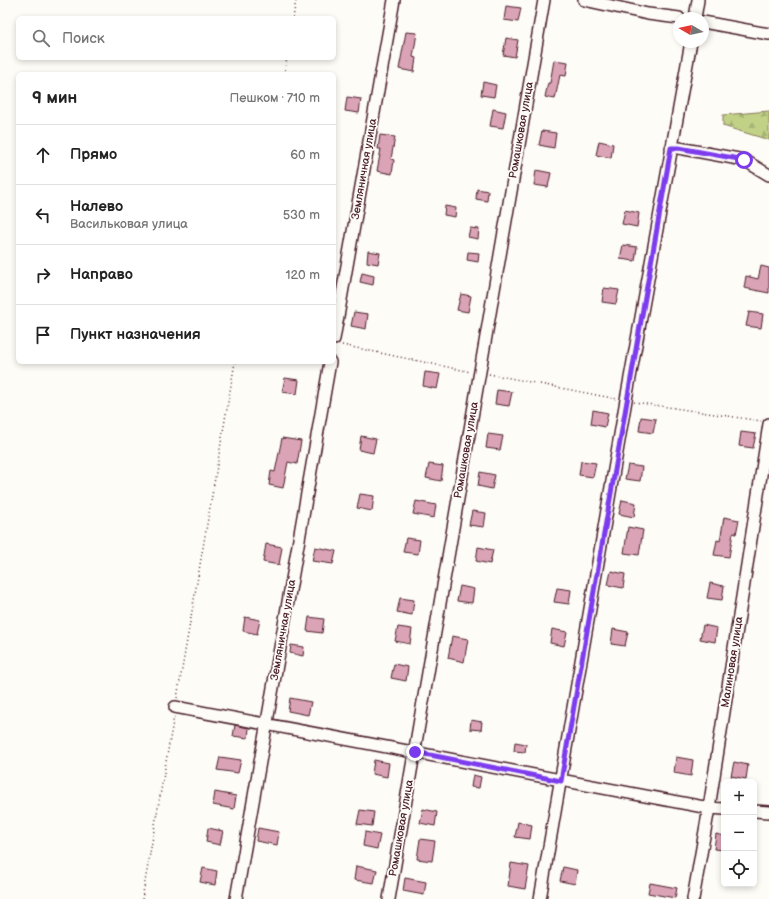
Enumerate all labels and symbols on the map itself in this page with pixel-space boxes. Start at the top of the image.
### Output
north arrow [673,12,709,48]
street label: Ромашковая улица [506,80,536,179]
street label: Земляничная улица [349,117,379,221]
route start [735,151,753,169]
street label: Ромашковая улица [451,400,481,499]
street label: Земляничная улица [268,578,298,682]
street label: Малиновая улица [718,615,746,708]
route end [406,743,424,761]
street label: Ромашковая улица [386,778,416,877]

